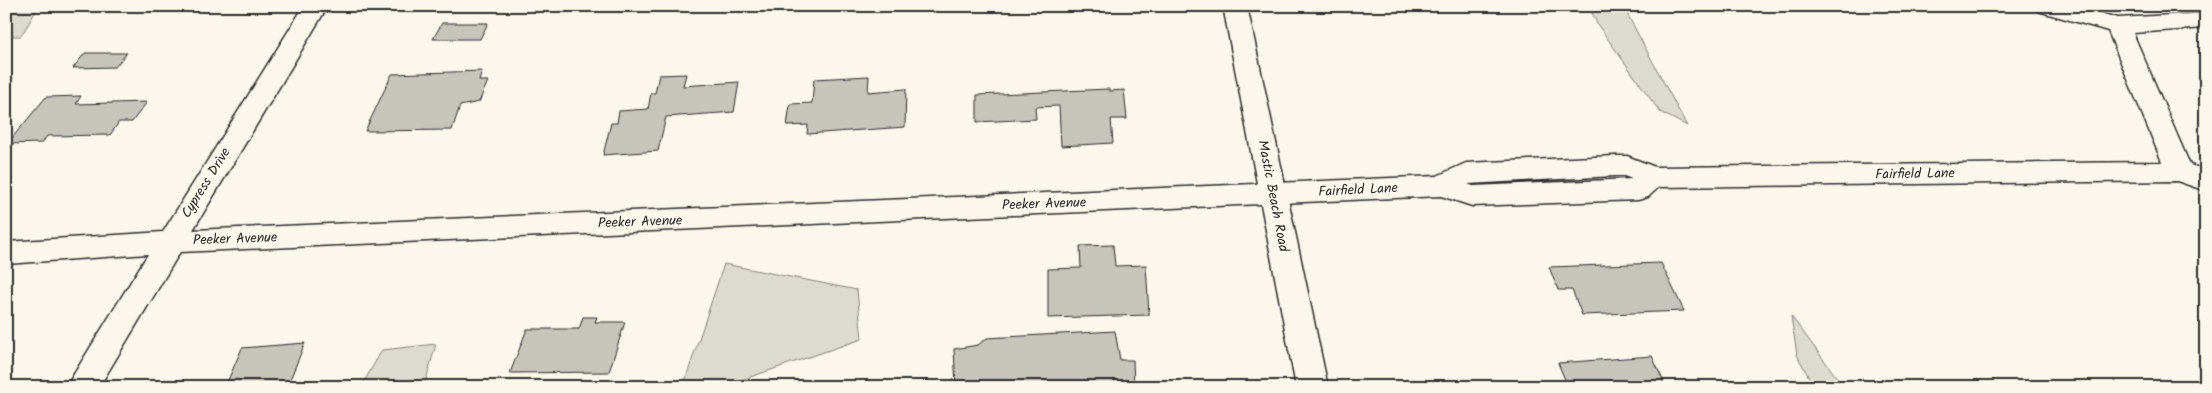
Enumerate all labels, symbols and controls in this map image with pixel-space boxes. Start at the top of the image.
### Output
street label: Mastic Beach Road [1251,138,1295,255]
street label: Cypress Drive [176,143,237,222]
street label: Fairfield Lane [1875,162,1956,186]
street label: Fairfield Lane [1318,177,1399,203]
street label: Peeker Avenue [1001,192,1087,216]
street label: Peeker Avenue [597,210,683,234]
street label: Peeker Avenue [192,227,278,251]

